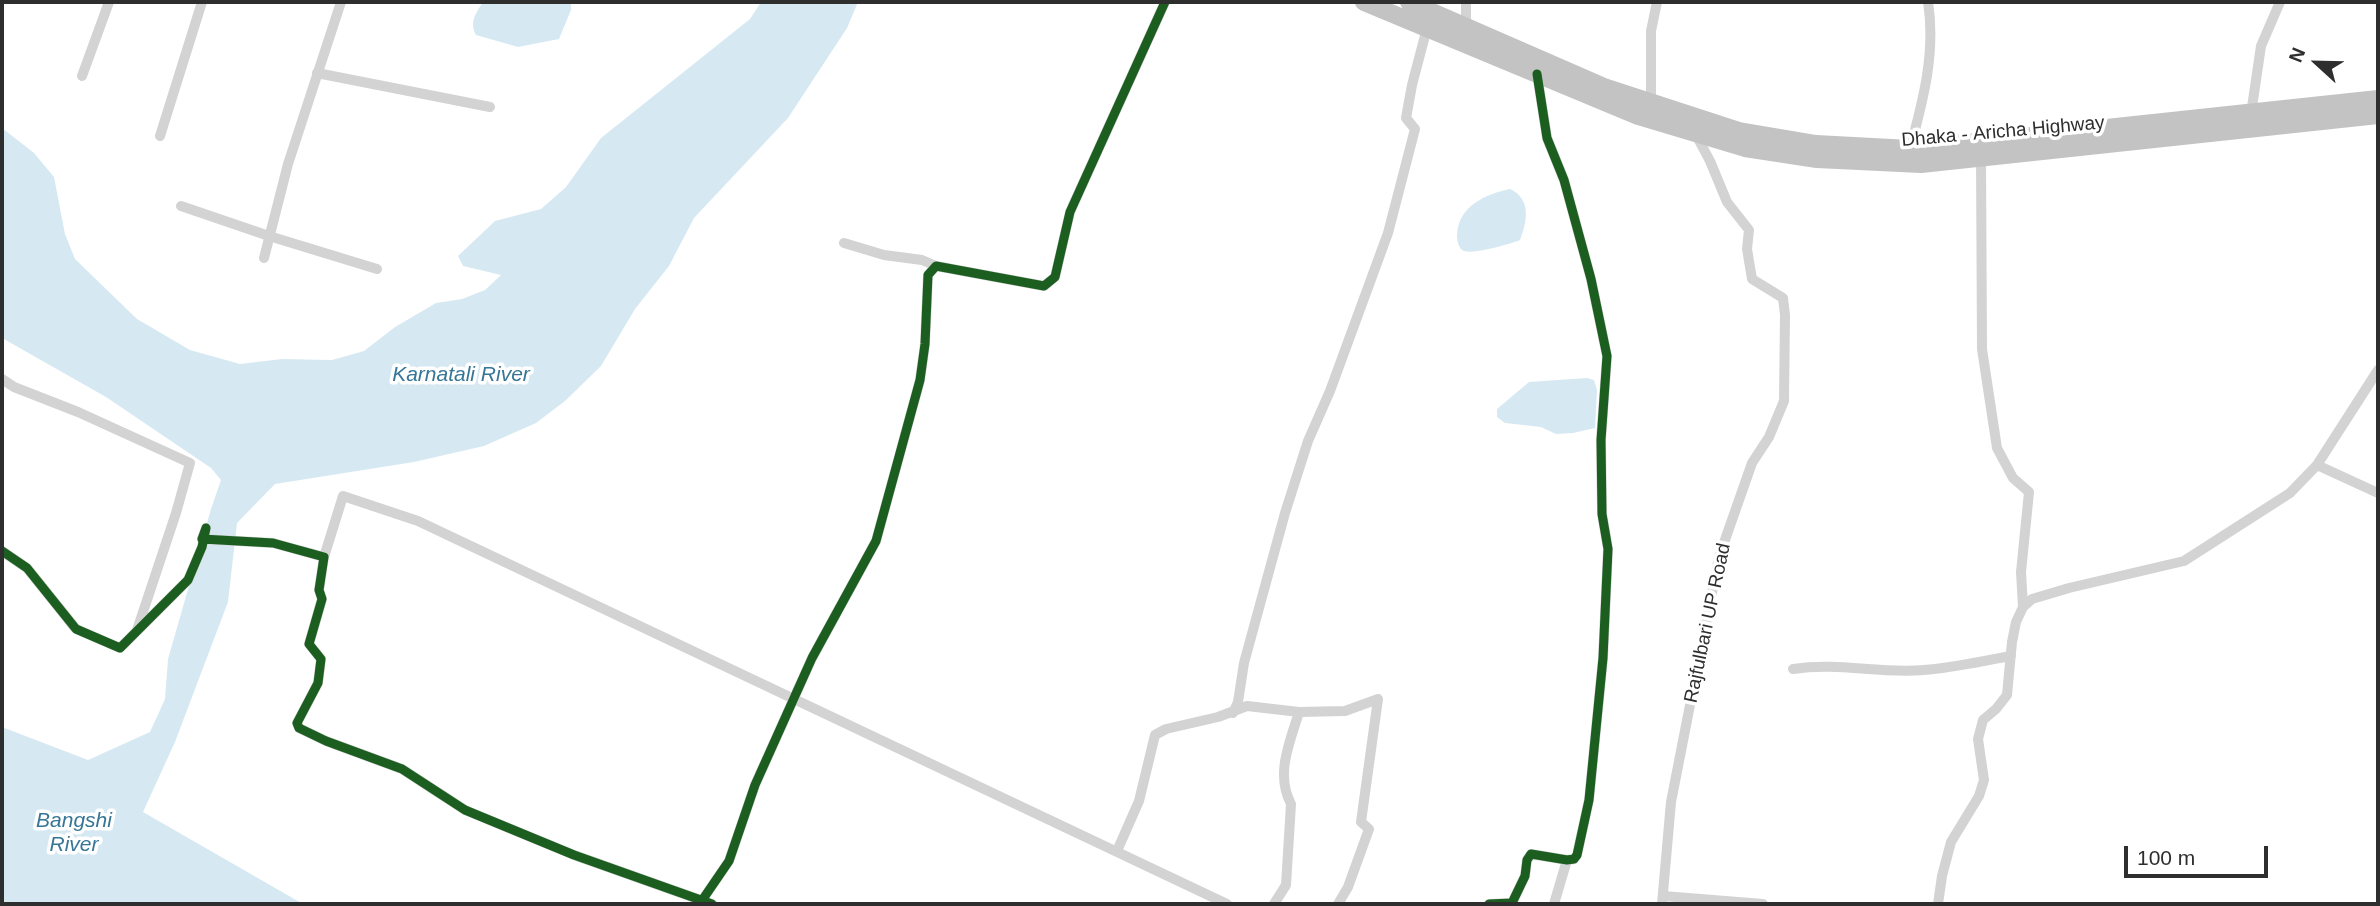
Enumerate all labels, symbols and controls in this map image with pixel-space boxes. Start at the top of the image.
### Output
north arrow [2282,28,2352,98]
text: N [2285,45,2309,65]
street label: Dhaka - Aricha Highway [1900,112,2106,152]
water label: Karnatali River [392,362,530,388]
street label: Rajfulbari UP Road [1680,541,1736,705]
water label: Bangshi River [36,808,112,858]
scale bar [2128,832,2272,876]
text: 100 m [2137,846,2195,869]

